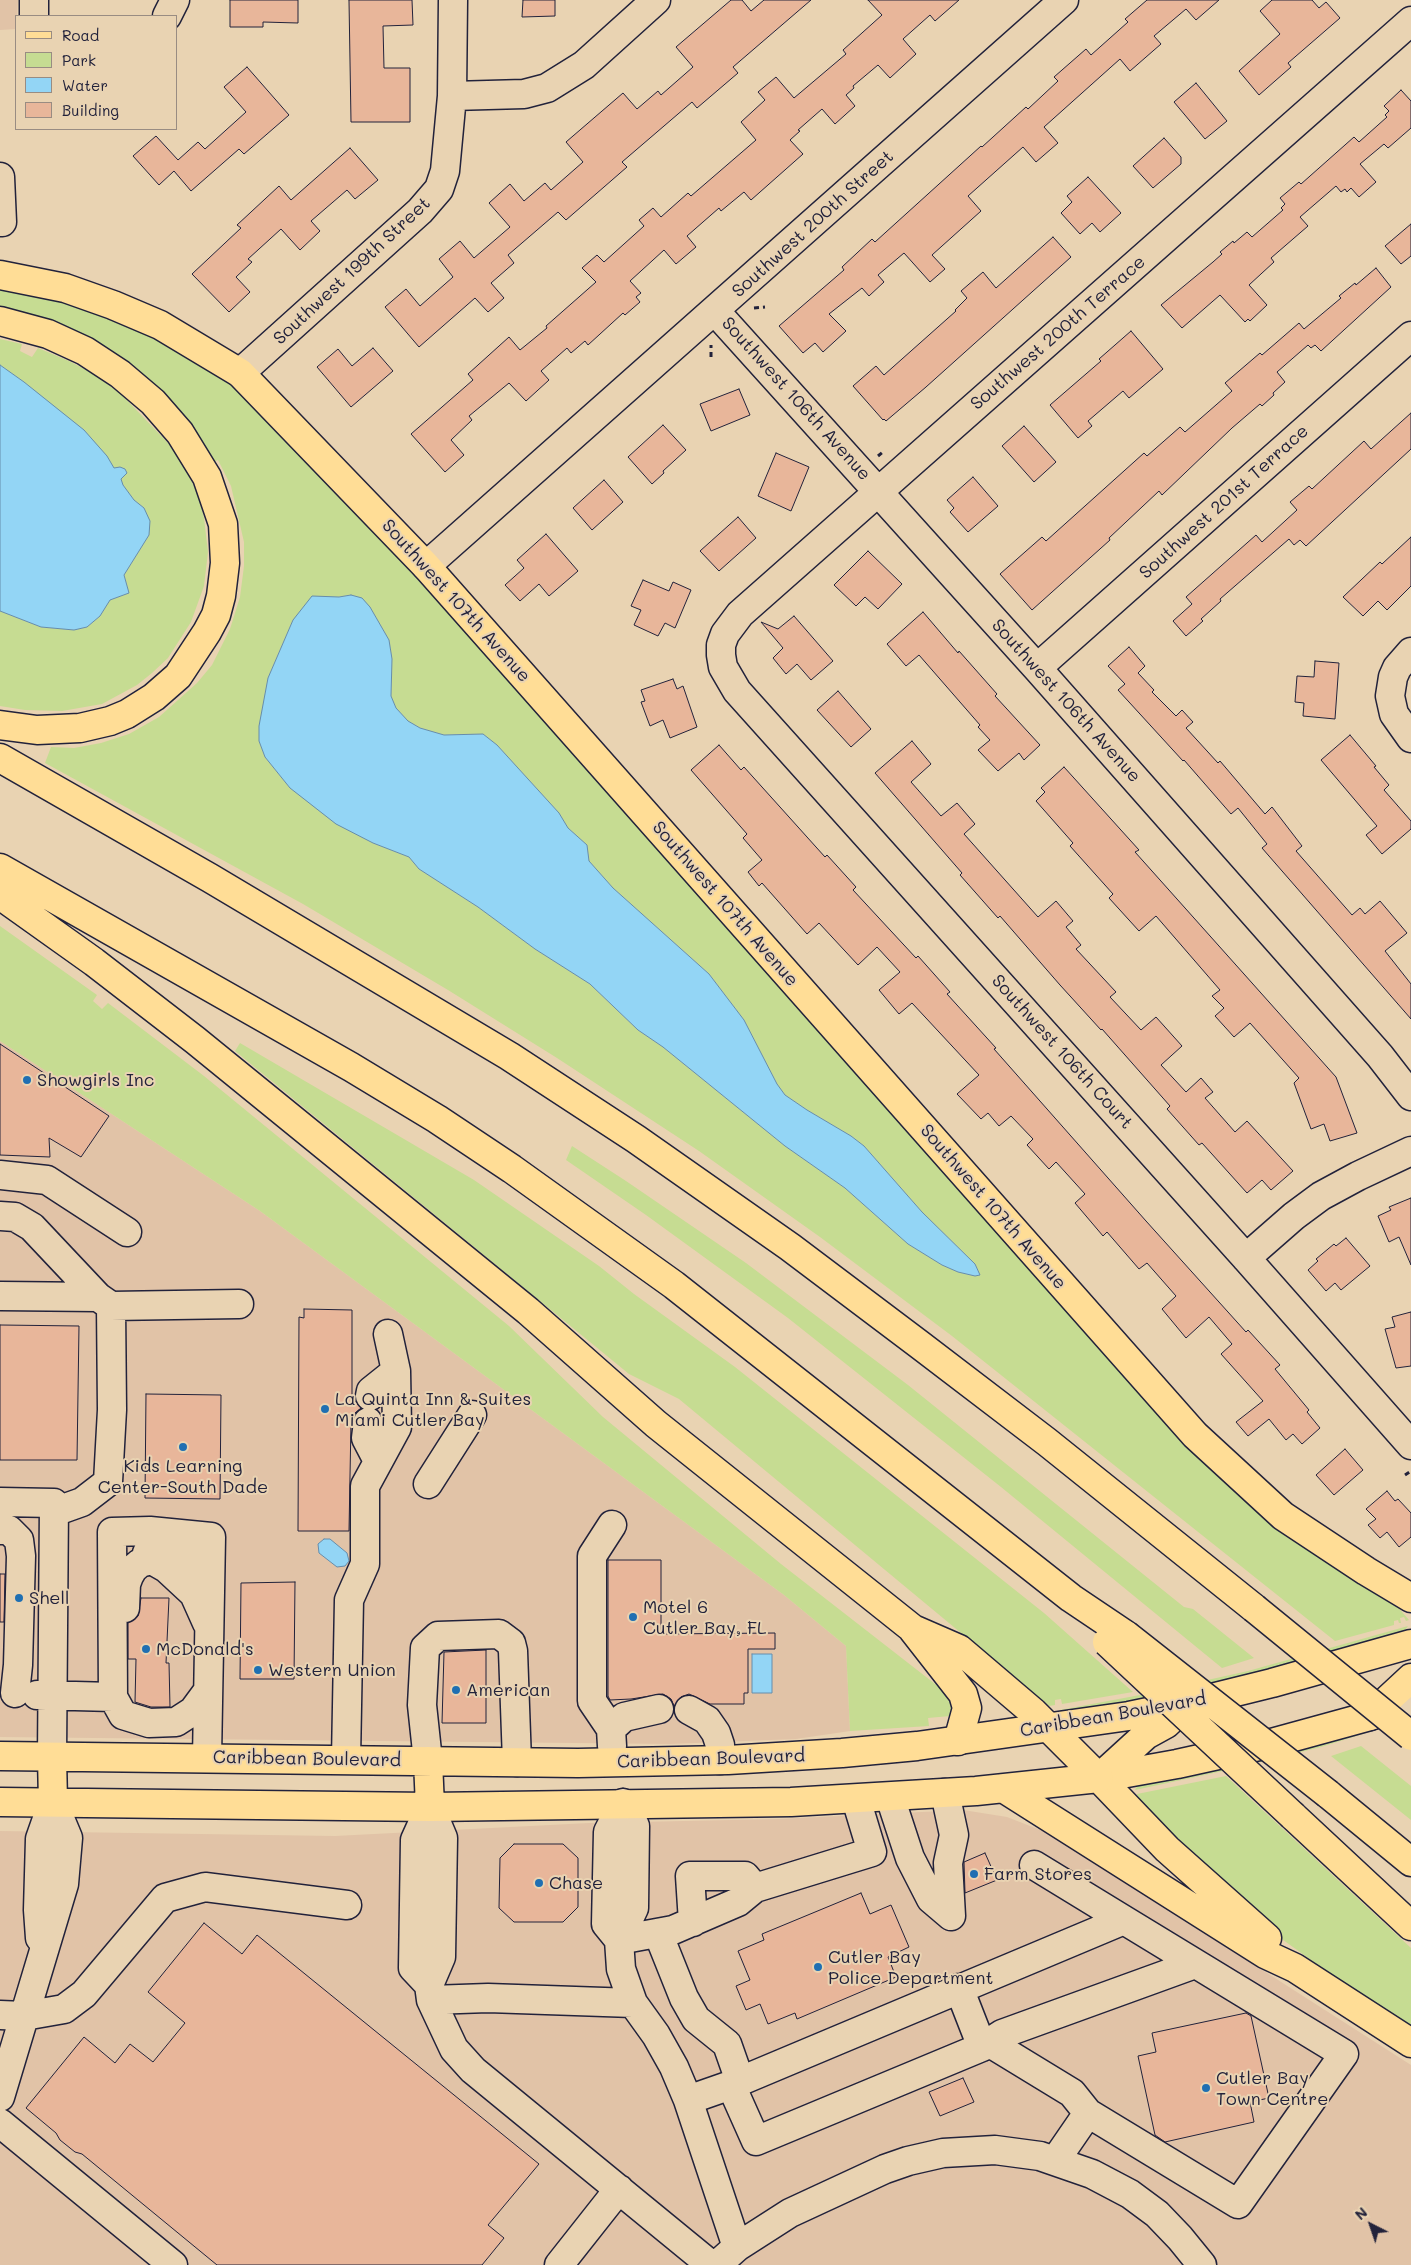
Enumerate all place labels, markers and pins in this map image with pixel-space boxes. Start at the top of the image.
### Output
place label: Showgirls Inc [37,1069,154,1091]
marker: Showgirls Inc [21,1074,33,1086]
place label: La Quinta Inn & Suites Miami Cutler Bay [335,1388,531,1430]
marker: La Quinta Inn & Suites Miami Cutler Bay [319,1403,331,1415]
marker: Kids Learning Center-South Dade [177,1441,189,1453]
place label: Kids Learning Center-South Dade [98,1455,268,1498]
place label: Shell [29,1587,69,1609]
marker: Shell [13,1592,25,1604]
place label: Motel 6 Cutler Bay, FL [643,1596,767,1638]
marker: Motel 6 Cutler Bay, FL [627,1611,639,1623]
place label: McDonald's [156,1638,254,1660]
marker: McDonald's [140,1643,152,1655]
place label: Western Union [268,1659,396,1681]
marker: Western Union [252,1664,264,1676]
place label: American [466,1679,550,1701]
marker: American [450,1684,462,1696]
place label: Farm Stores [984,1863,1092,1885]
marker: Farm Stores [968,1868,980,1880]
place label: Chase [549,1872,603,1894]
marker: Chase [533,1877,545,1889]
place label: Cutler Bay Police Department [828,1946,993,1988]
marker: Cutler Bay Police Department [812,1961,824,1973]
place label: Cutler Bay Town Centre [1216,2067,1328,2110]
marker: Cutler Bay Town Centre [1200,2082,1212,2094]

